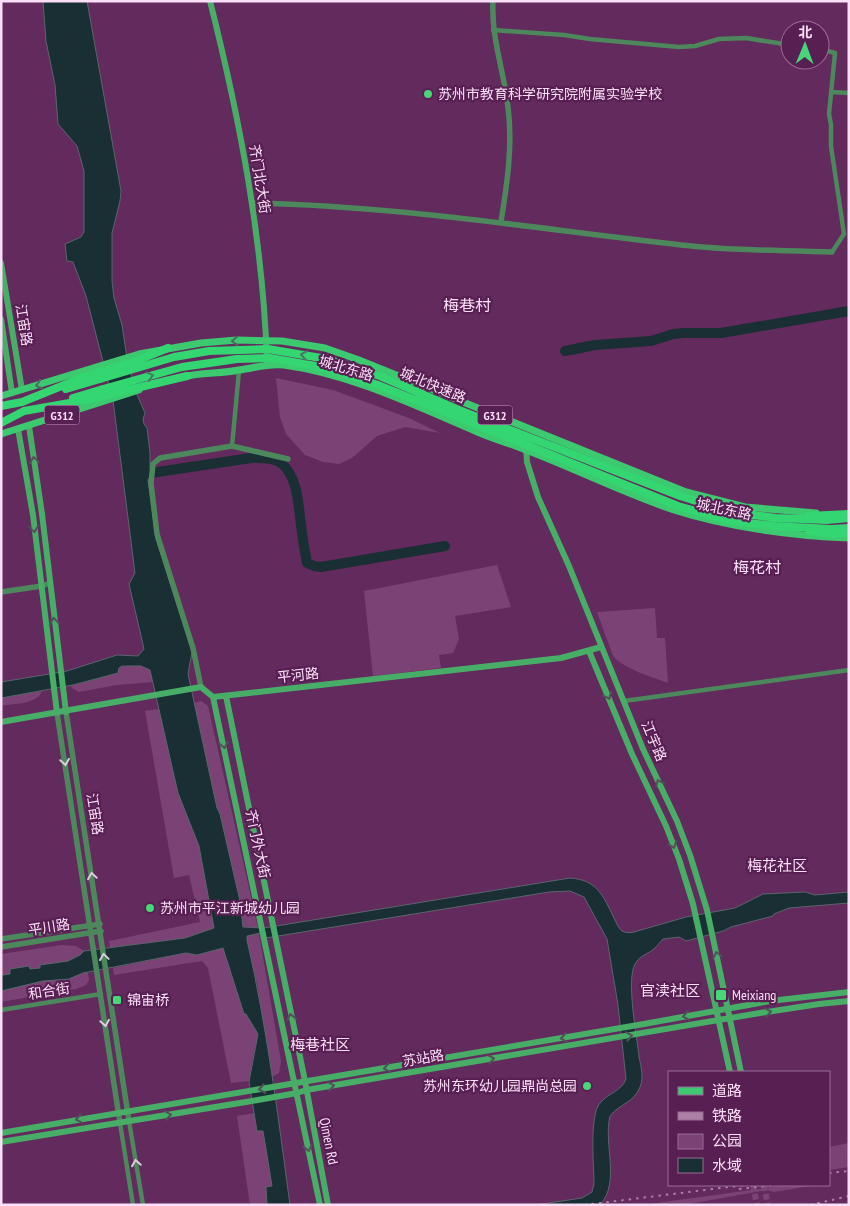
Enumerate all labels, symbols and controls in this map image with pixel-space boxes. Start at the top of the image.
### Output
north arrow [780,20,830,70]
text: 北 [798,23,812,41]
place label: 苏州市教育科学研究院附属实验学校 [438,85,662,103]
marker: 苏州市教育科学研究院附属实验学校 [422,88,434,100]
street label: 齐门北大街 [246,143,274,215]
district label: 梅巷村 [443,295,491,315]
street label: 江宙路 [12,303,36,347]
one-way arrow [231,335,239,346]
one-way arrow [300,351,308,361]
street label: 城北东路 [317,351,375,385]
street label: 城北快速路 [397,363,469,407]
one-way arrow [145,371,154,381]
one-way arrow [36,380,44,390]
road number: G312 [44,406,80,424]
road number: G312 [478,406,512,424]
one-way arrow [29,456,40,464]
street label: 城北东路 [695,494,753,524]
one-way arrow [29,525,39,533]
district label: 梅花村 [733,557,781,577]
one-way arrow [49,617,60,625]
street label: 平河路 [276,664,320,686]
one-way arrow [602,691,613,700]
street label: 江宇路 [638,718,670,764]
one-way arrow [218,741,228,749]
one-way arrow [59,757,69,766]
one-way arrow [654,779,665,788]
street label: 江宙路 [83,792,107,836]
street label: 齐门外大街 [242,808,274,880]
one-way arrow [667,840,678,849]
district label: 梅花社区 [747,856,807,875]
one-way arrow [87,872,98,880]
place label: 苏州市平江新城幼儿园 [160,899,300,917]
marker: 苏州市平江新城幼儿园 [144,902,156,914]
street label: 平川路 [27,915,71,939]
one-way arrow [712,951,723,960]
one-way arrow [100,953,110,961]
street label: 和合街 [27,979,71,1003]
district label: 官渎社区 [640,981,700,1000]
place label: Meixiang [732,986,776,1004]
marker: Meixiang [714,988,728,1002]
place label: 锦宙桥 [127,991,169,1009]
marker: 锦宙桥 [111,994,123,1006]
one-way arrow [764,1007,772,1017]
one-way arrow [682,1011,690,1021]
one-way arrow [286,1012,297,1021]
one-way arrow [99,1019,110,1027]
one-way arrow [625,1031,633,1041]
one-way arrow [560,1032,568,1043]
district label: 梅巷社区 [290,1035,350,1054]
street label: 苏站路 [401,1045,445,1071]
one-way arrow [486,1054,495,1064]
one-way arrow [382,1062,391,1072]
legend [668,1071,830,1186]
place label: 苏州东环幼儿园鼎尚总园 [423,1077,577,1095]
marker: 苏州东环幼儿园鼎尚总园 [581,1080,593,1092]
text: 道路 [712,1081,742,1100]
one-way arrow [326,1082,335,1092]
one-way arrow [257,1083,265,1094]
text: 铁路 [712,1106,742,1125]
one-way arrow [164,1110,173,1120]
one-way arrow [75,1114,84,1124]
street label: Qimen Rd [316,1116,342,1166]
text: 公园 [712,1131,742,1150]
one-way arrow [303,1144,313,1152]
text: 水域 [712,1156,742,1175]
one-way arrow [131,1159,141,1167]

